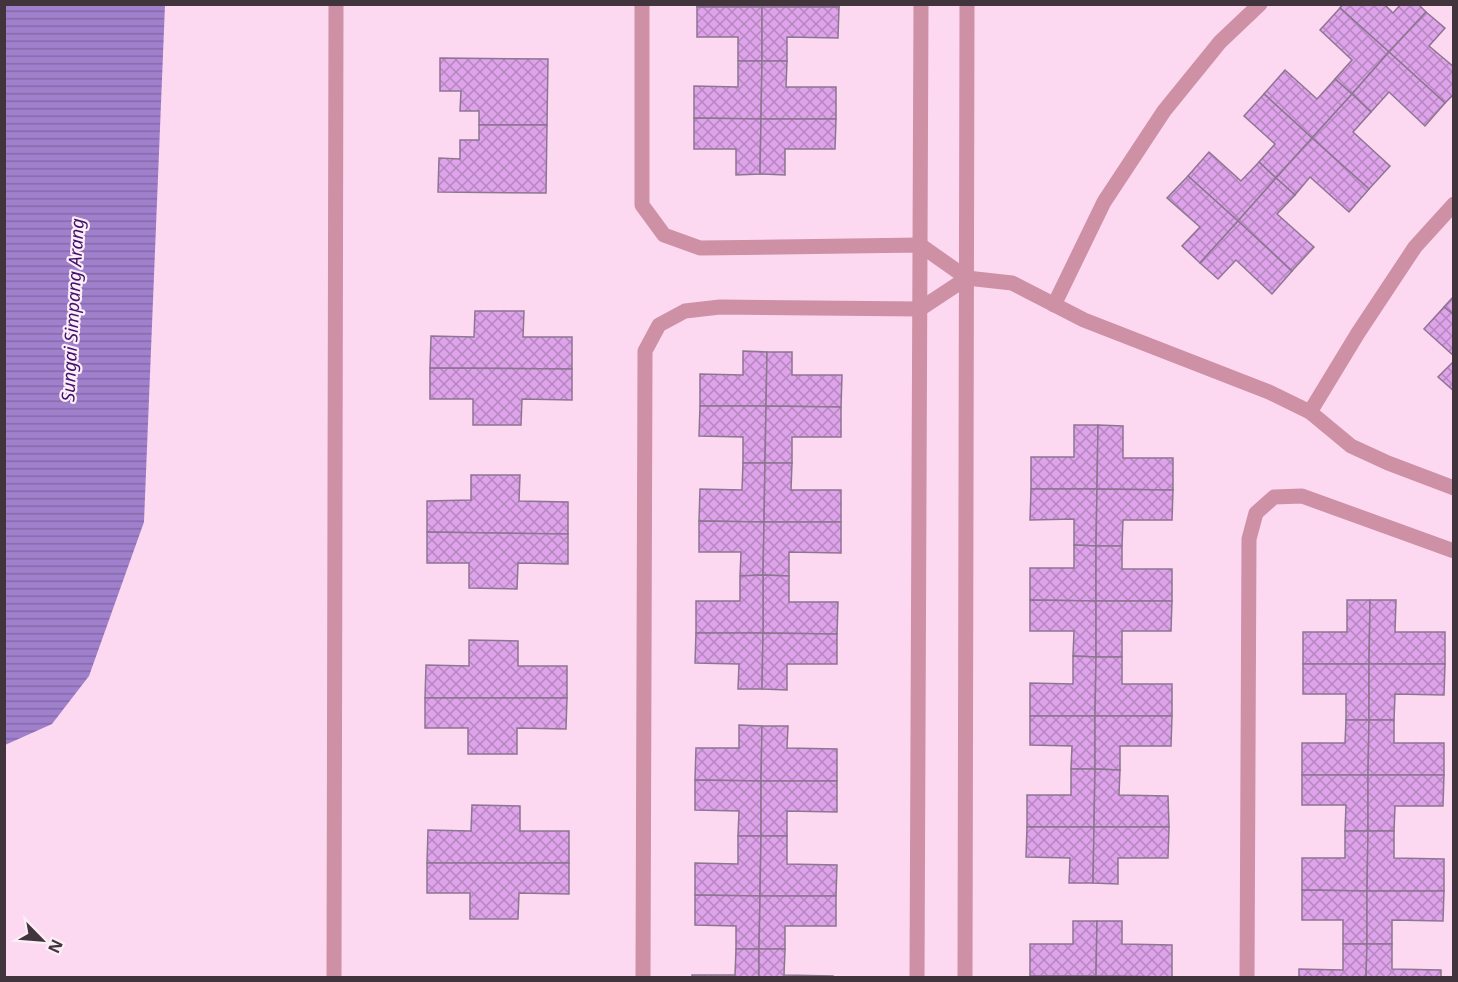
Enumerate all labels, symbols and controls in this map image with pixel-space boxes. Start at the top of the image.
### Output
water label: Sungai Simpang Arang [55,218,89,402]
north arrow [12,910,72,970]
text: N [43,936,68,957]

